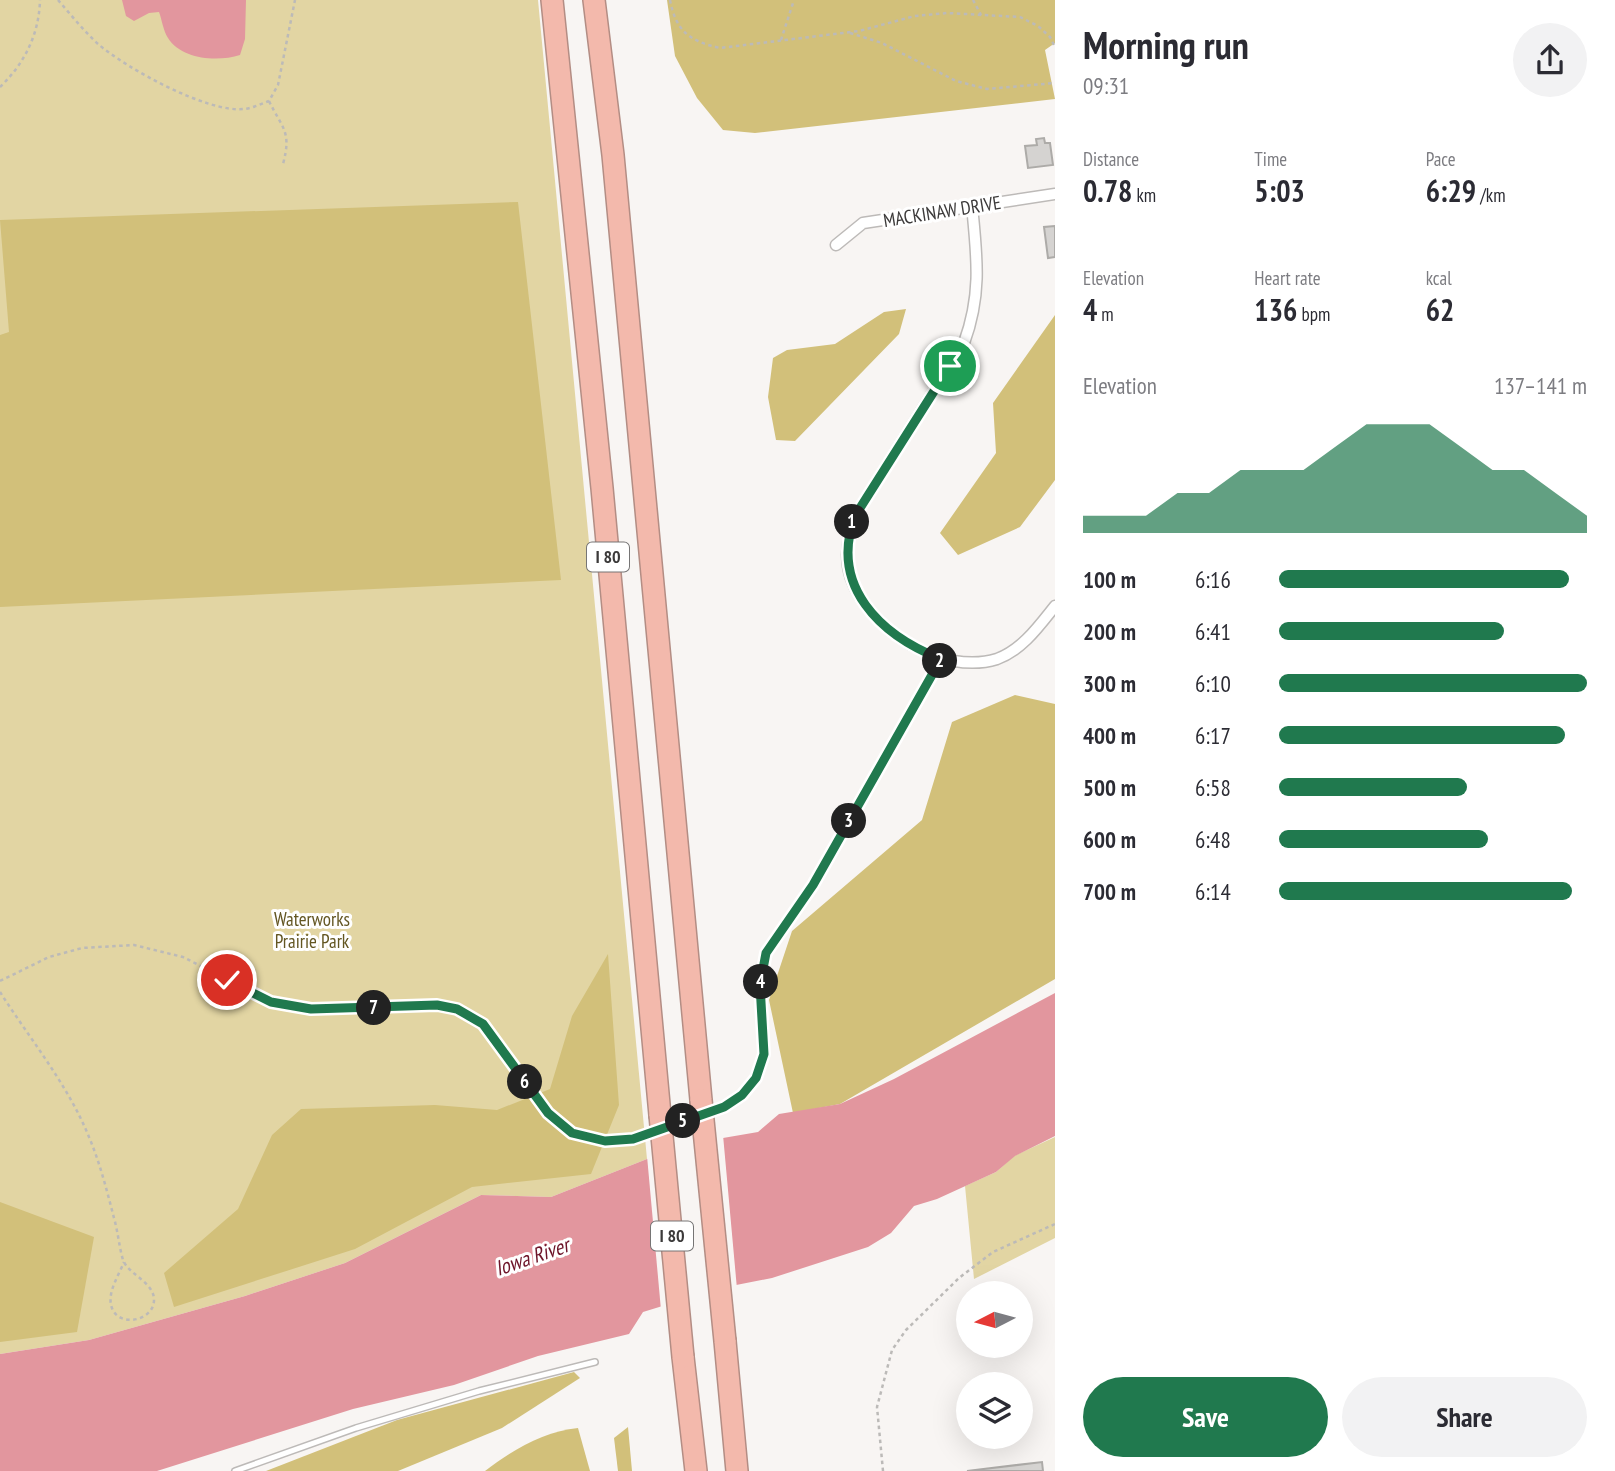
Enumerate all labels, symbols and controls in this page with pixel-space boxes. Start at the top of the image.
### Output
text: Morning run [1083,20,1249,69]
button: share [1513,23,1587,97]
text: 09:31 [1083,71,1129,100]
text: Distance [1083,147,1139,171]
text: Time [1254,147,1287,171]
text: Pace [1426,147,1456,171]
text: 0.78 [1083,171,1132,210]
text: 5:03 [1254,171,1305,210]
text: 6:29 [1426,171,1476,210]
text: km [1132,183,1156,207]
text: /km [1476,183,1506,207]
street label: MACKINAW DRIVE [881,190,1003,232]
text: Elevation [1083,266,1144,290]
text: Heart rate [1254,266,1321,290]
text: kcal [1426,266,1452,290]
text: 4 [1083,290,1097,329]
text: 136 [1254,290,1297,329]
text: 62 [1426,290,1454,329]
text: m [1097,302,1114,326]
text: bpm [1297,302,1330,326]
pin [920,336,980,396]
icon: arrive [931,347,969,385]
text: Elevation [1083,371,1157,400]
text: 137–141 m [1494,371,1587,400]
pin: 1 [834,504,870,540]
text: 1 [847,509,856,533]
road number: I 80 [587,542,629,572]
text: 100 m [1083,565,1136,594]
text: 6:16 [1195,565,1231,594]
text: 200 m [1083,617,1136,646]
text: 6:41 [1195,617,1231,646]
pin: 2 [922,644,958,678]
text: 2 [935,648,944,672]
text: 300 m [1083,669,1136,698]
text: 6:10 [1195,669,1231,698]
text: 400 m [1083,721,1136,750]
text: 6:17 [1195,721,1231,750]
text: 500 m [1083,773,1136,802]
text: 6:58 [1195,773,1231,802]
pin: 3 [832,804,866,838]
text: 3 [844,808,853,832]
text: 600 m [1083,825,1136,854]
text: 6:48 [1195,825,1231,854]
text: 700 m [1083,877,1136,906]
text: 6:14 [1195,877,1231,906]
park label: Waterworks Prairie Park [274,907,350,953]
pin [197,950,257,1010]
icon: check [208,961,246,999]
pin: 4 [744,964,778,1000]
text: 4 [756,969,765,993]
pin: 7 [356,990,392,1026]
text: 7 [369,995,378,1019]
pin: 6 [508,1064,542,1100]
text: 6 [520,1069,529,1093]
pin: 5 [666,1104,700,1138]
text: 5 [678,1108,687,1132]
road number: I 80 [651,1222,693,1251]
water label: Iowa River [491,1230,575,1282]
north arrow [956,1281,1032,1358]
map controls [956,1281,1033,1449]
button: layers [956,1372,1033,1449]
button: Save [1083,1377,1328,1457]
button: Share [1342,1377,1587,1457]

